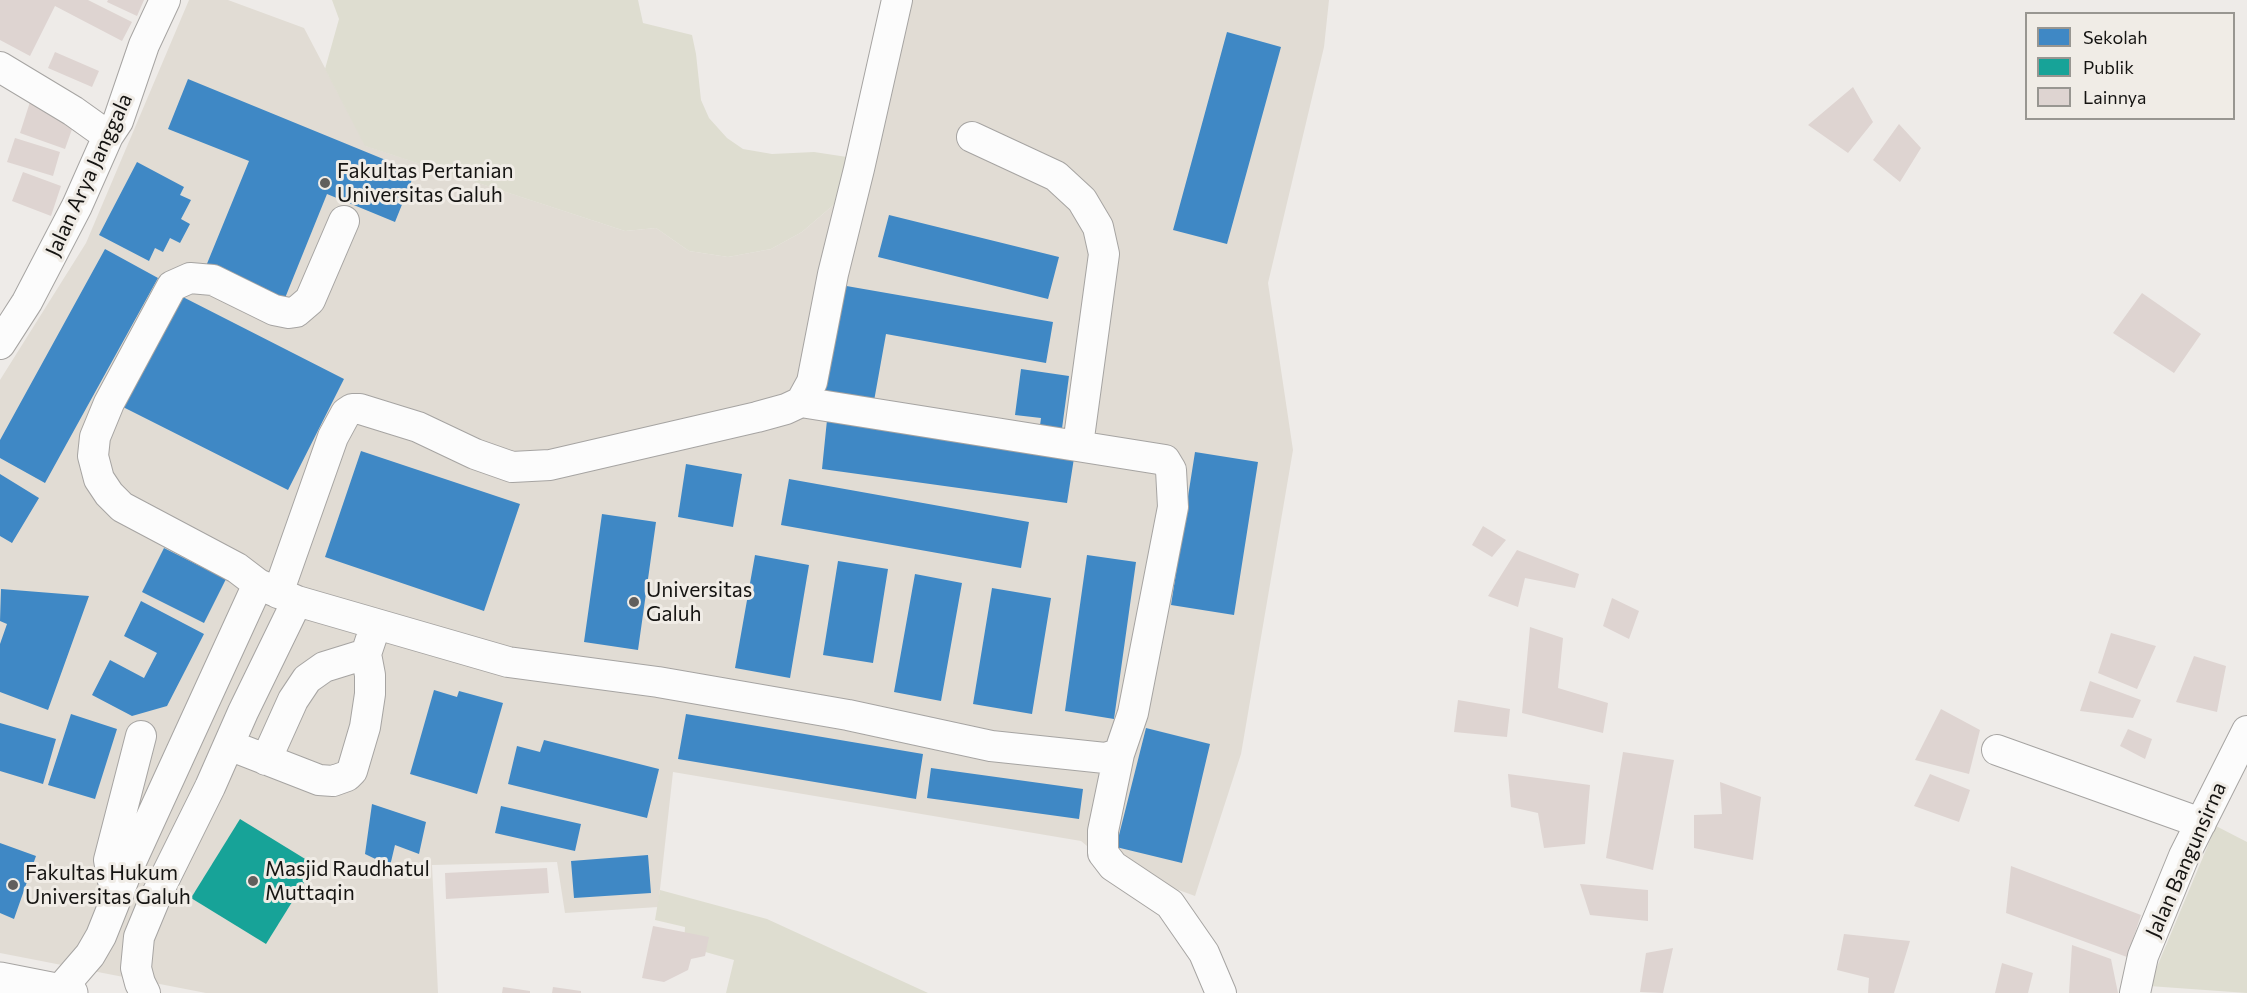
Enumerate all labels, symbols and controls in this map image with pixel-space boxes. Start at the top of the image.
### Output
legend [2025,12,2235,120]
text: Sekolah [2083,26,2147,48]
text: Publik [2083,56,2134,78]
text: Lainnya [2083,86,2146,108]
street label: Jalan Arya Janggala [40,89,138,261]
place label: Fakultas Pertanian Universitas Galuh [337,158,514,208]
marker: Fakultas Pertanian Universitas Galuh [318,176,332,190]
place label: Universitas Galuh [646,577,752,627]
marker: Universitas Galuh [627,595,641,609]
street label: Jalan Bangunsirna [2140,778,2232,942]
place label: Masjid Raudhatul Muttaqin [265,856,430,906]
place label: Fakultas Hukum Universitas Galuh [25,860,191,910]
marker: Masjid Raudhatul Muttaqin [246,874,260,888]
marker: Fakultas Hukum Universitas Galuh [6,878,20,892]

